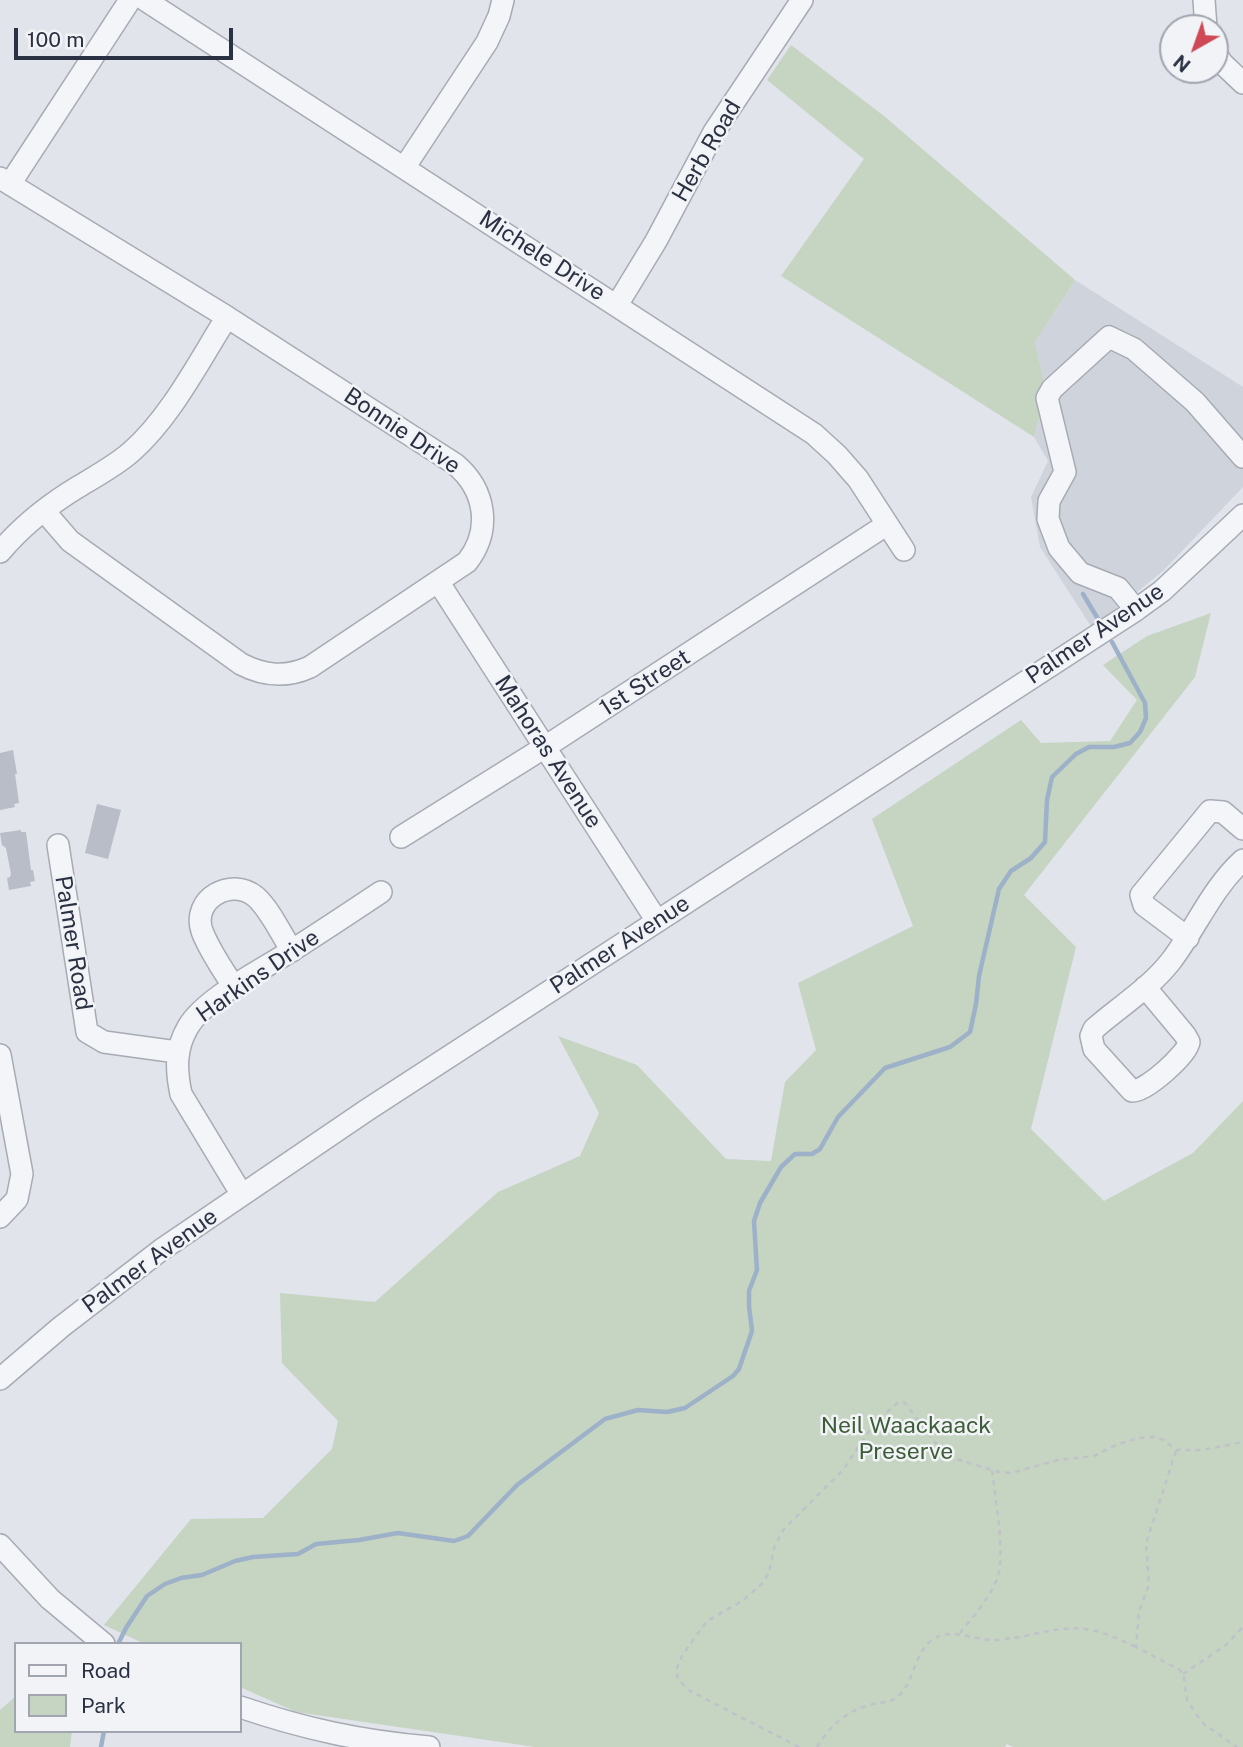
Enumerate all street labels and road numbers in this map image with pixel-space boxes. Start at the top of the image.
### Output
street label: Herb Road [667,95,747,207]
street label: Michele Drive [474,205,610,307]
street label: Bonnie Drive [339,382,465,480]
street label: Palmer Avenue [1021,578,1169,690]
street label: 1st Street [595,644,695,722]
street label: Mahoras Avenue [488,670,608,834]
street label: Palmer Road [49,874,97,1012]
street label: Palmer Avenue [545,890,695,1000]
street label: Harkins Drive [191,924,325,1028]
street label: Palmer Avenue [77,1203,223,1319]

